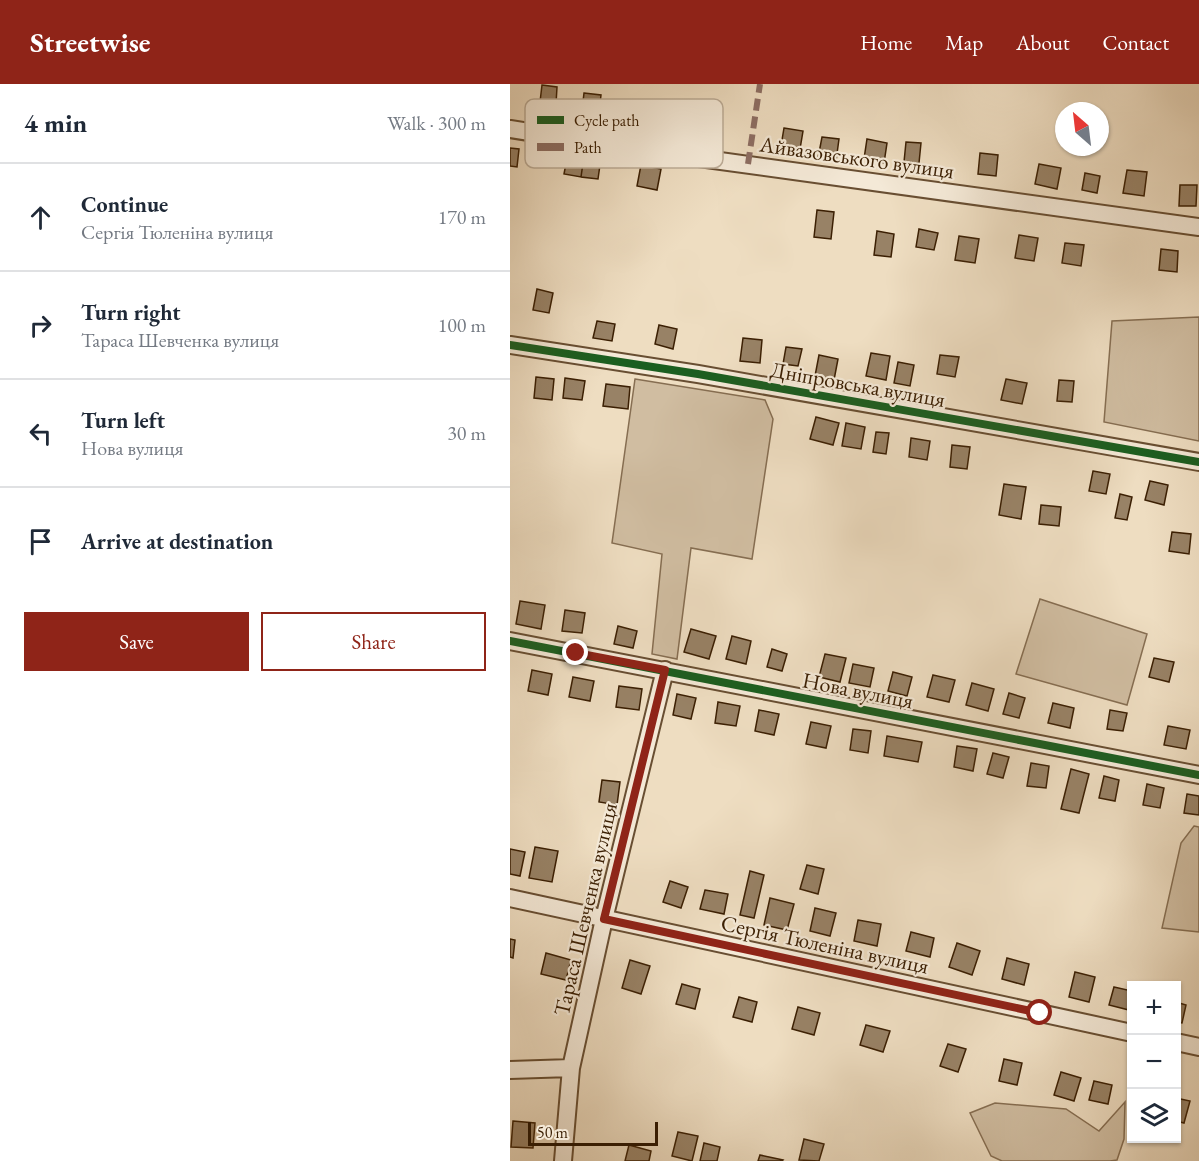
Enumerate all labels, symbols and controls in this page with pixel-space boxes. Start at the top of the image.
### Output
text: Streetwise [30,24,150,60]
text: Home [860,29,912,56]
text: Map [945,29,983,56]
text: About [1016,29,1069,56]
text: Contact [1102,29,1169,56]
legend [525,99,723,168]
north arrow [1055,102,1109,156]
text: 4 min [24,106,87,140]
text: Walk · 300 m [387,110,486,136]
text: Cycle path [574,110,639,131]
street label: Айвазовського вулиця [757,129,956,186]
text: Path [574,137,602,158]
text: Continue [81,190,168,219]
icon: ahead [24,201,57,234]
text: 170 m [438,204,486,230]
text: Сергія Тюленіна вулиця [81,219,273,245]
text: Turn right [81,298,180,327]
icon: right [24,309,57,342]
text: 100 m [438,312,486,338]
text: Тараса Шевченка вулиця [81,327,279,353]
street label: Дніпровська вулиця [768,355,948,414]
text: Turn left [81,406,165,435]
icon: left [24,417,57,450]
text: 30 m [447,420,486,446]
text: Нова вулиця [81,435,183,461]
icon: arrive [24,525,57,558]
text: Arrive at destination [81,527,273,556]
button: Save [24,612,249,671]
button: Share [261,612,486,671]
route end [562,639,588,665]
street label: Нова вулиця [800,666,916,716]
street label: Тараса Шевченка вулиця [547,800,624,1019]
street label: Сергія Тюленіна вулиця [718,908,932,981]
map controls [1127,981,1181,1143]
button: + [1127,981,1181,1035]
route start [1026,999,1052,1025]
button: − [1127,1035,1181,1089]
button: layers [1127,1089,1181,1143]
scale bar [528,1119,658,1146]
text: 50 m [537,1122,568,1143]

